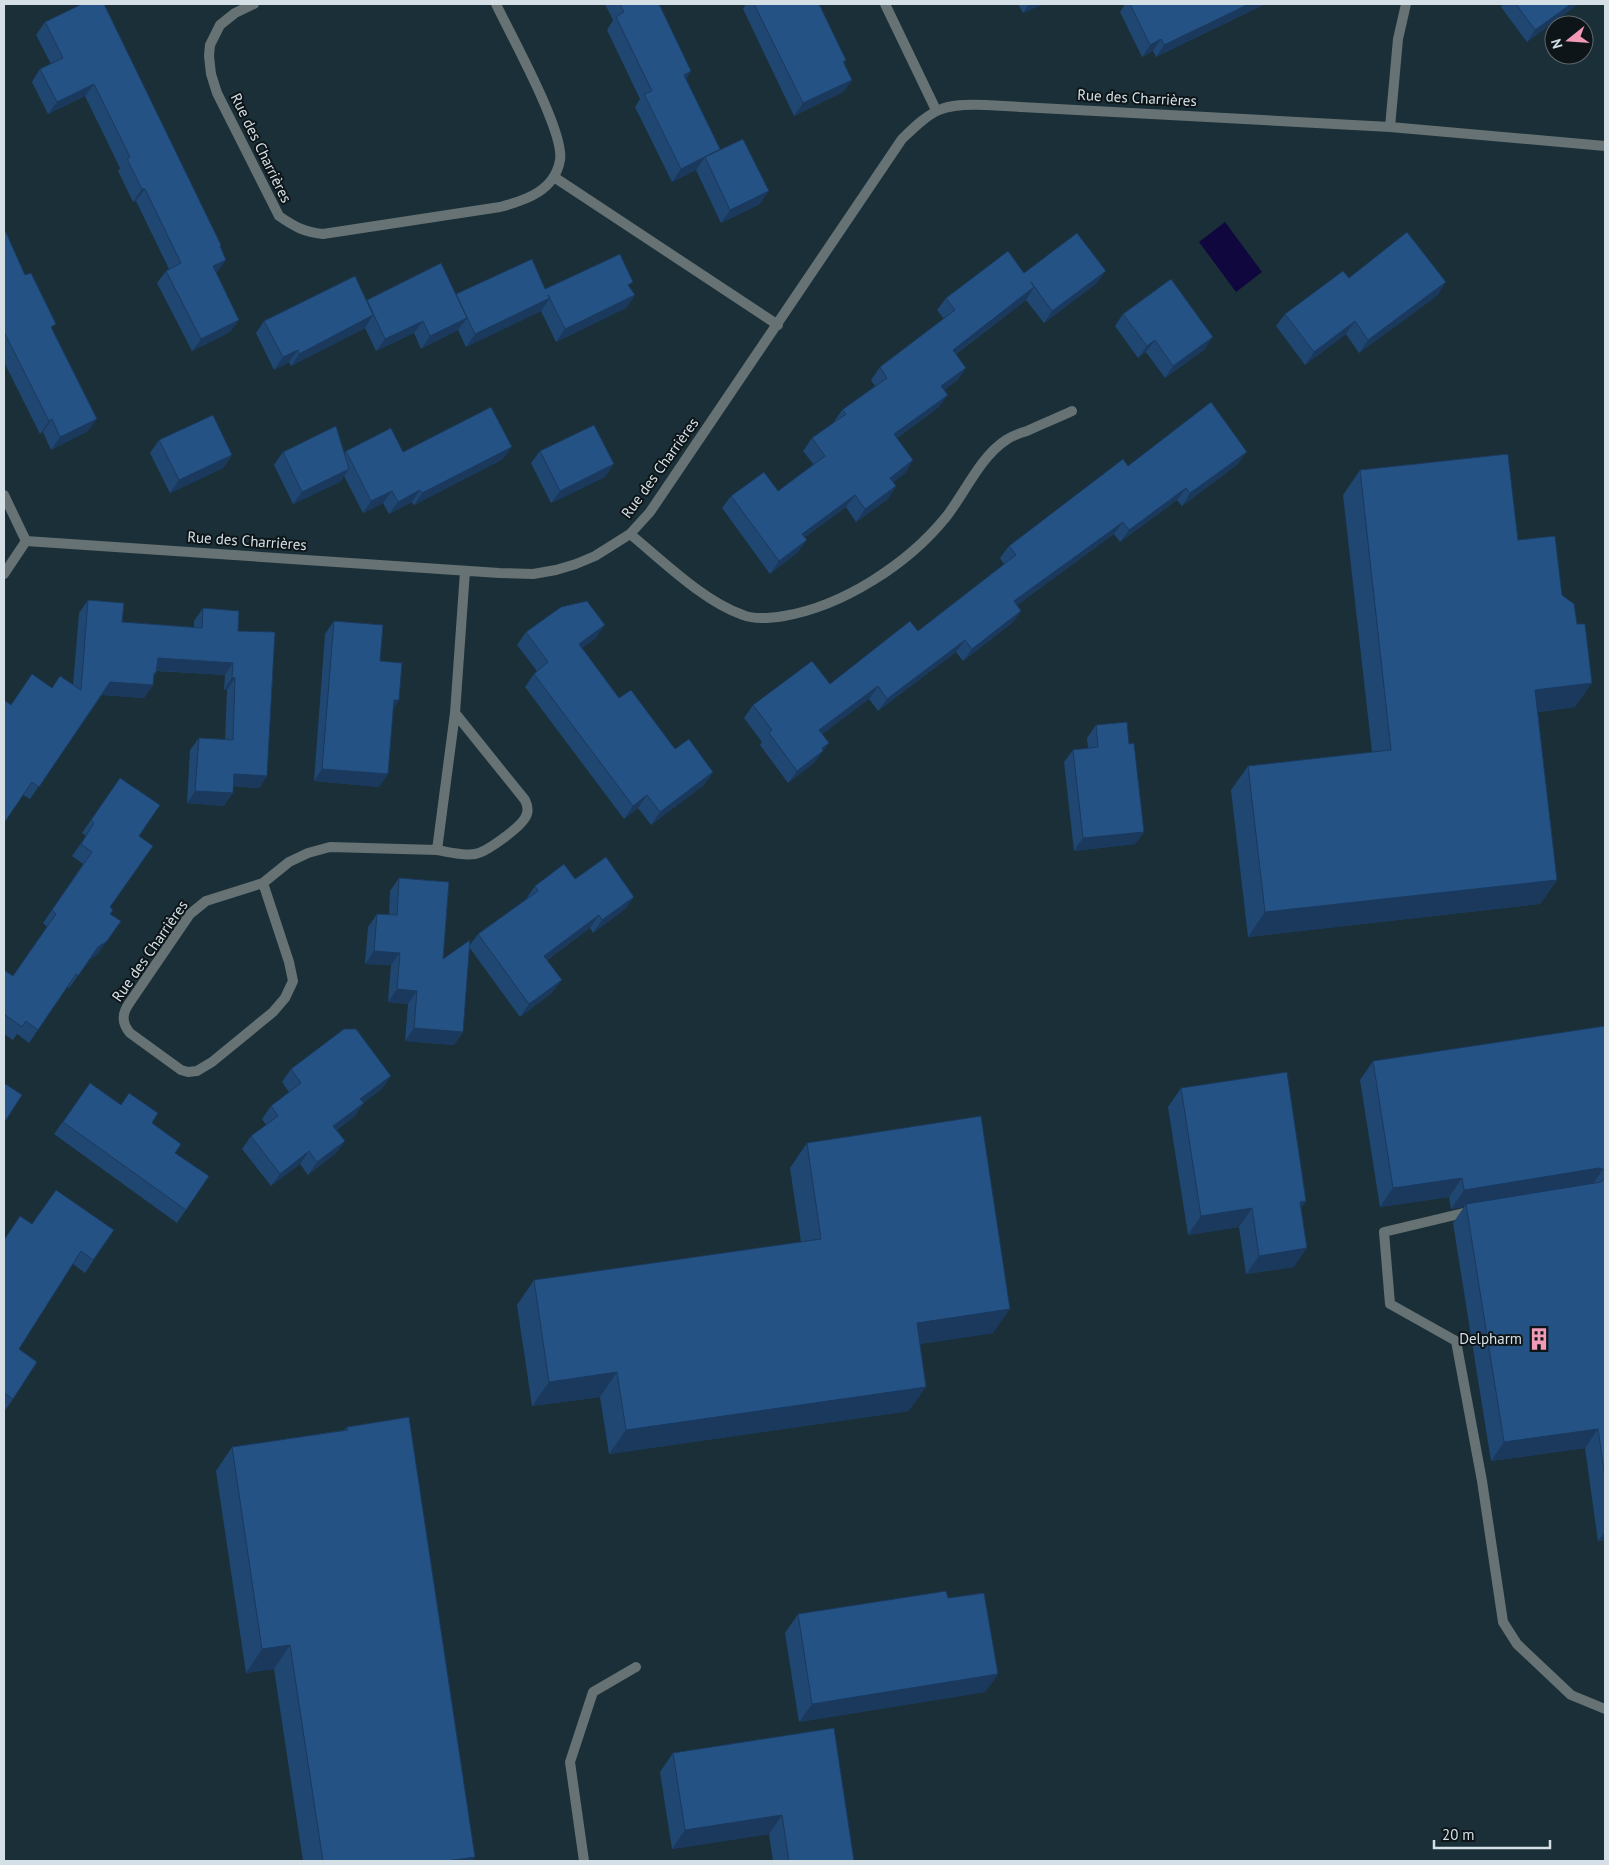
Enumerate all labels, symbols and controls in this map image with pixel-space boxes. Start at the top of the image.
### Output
north arrow [1544,15,1594,65]
text: N [1547,37,1567,51]
street label: Rue des Charrières [1077,85,1197,110]
street label: Rue des Charrières [227,90,296,206]
street label: Rue des Charrières [617,414,702,522]
street label: Rue des Charrières [187,527,307,554]
street label: Rue des Charrières [108,896,192,1005]
building icon: Delpharm [1526,1326,1552,1352]
place label: Delpharm [1459,1329,1522,1348]
scale bar [1434,1818,1550,1850]
text: 20 m [1442,1825,1475,1844]

